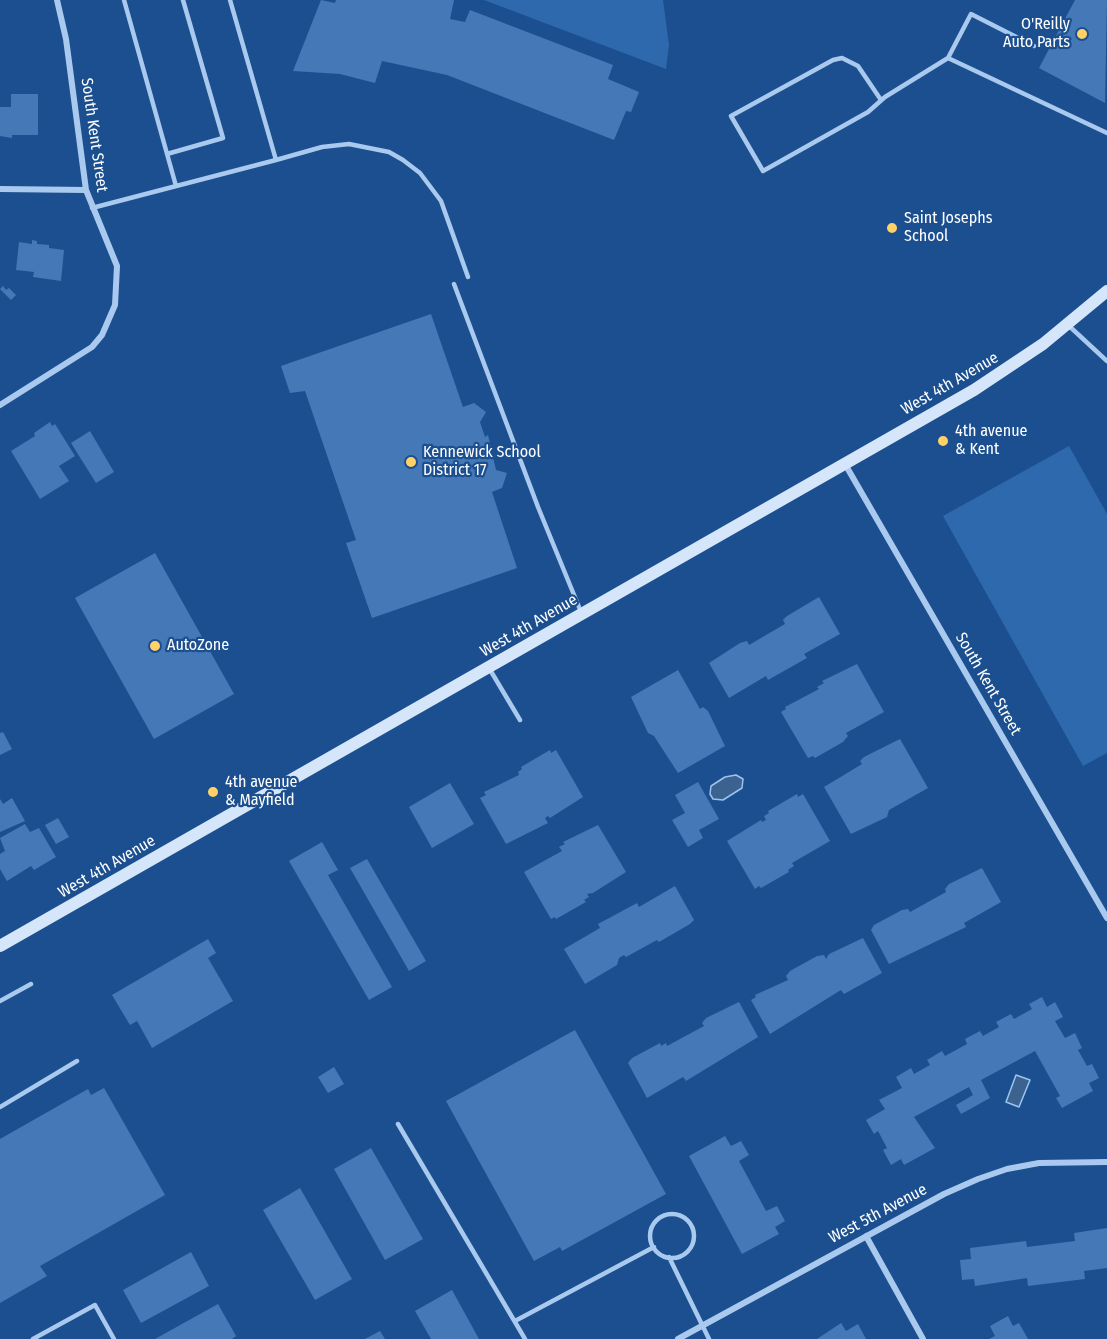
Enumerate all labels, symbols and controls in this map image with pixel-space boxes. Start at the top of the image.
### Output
place label: O'Reilly Auto Parts [1003,15,1070,53]
marker: O'Reilly Auto Parts [1075,27,1089,41]
street label: South Kent Street [76,77,112,193]
place label: Saint Josephs School [904,209,993,247]
marker: Saint Josephs School [885,221,899,235]
street label: West 4th Avenue [898,348,1002,420]
place label: 4th avenue & Kent [955,422,1027,460]
marker: 4th avenue & Kent [936,434,950,448]
place label: Kennewick School District 17 [423,443,541,481]
marker: Kennewick School District 17 [404,455,418,469]
street label: West 4th Avenue [477,590,581,662]
street label: South Kent Street [951,629,1025,739]
place label: AutoZone [167,636,229,656]
marker: AutoZone [148,639,162,653]
place label: 4th avenue & Mayfield [225,773,297,811]
marker: 4th avenue & Mayfield [206,785,220,799]
street label: West 4th Avenue [55,831,159,903]
street label: West 5th Avenue [826,1180,930,1248]

